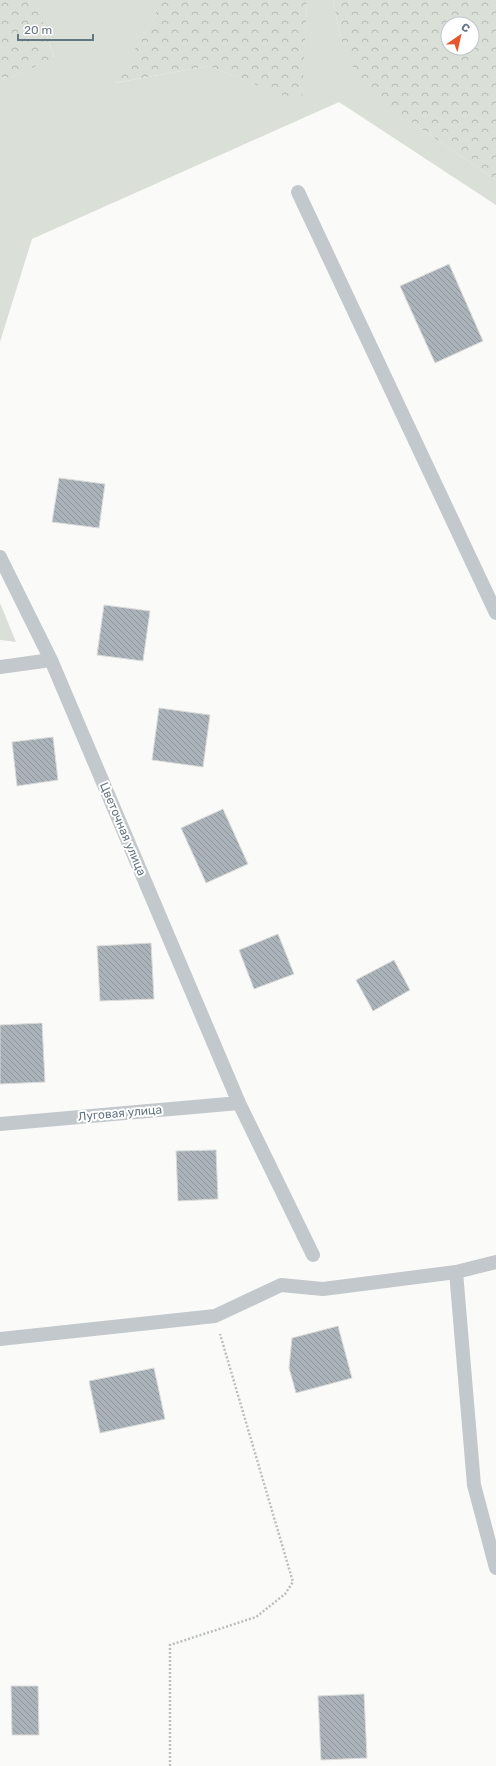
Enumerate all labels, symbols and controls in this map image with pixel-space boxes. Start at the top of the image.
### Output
scale bar [18,16,93,42]
north arrow [440,16,480,56]
text: С [458,21,472,36]
text: 20 m [24,23,52,37]
street label: Цветочная улица [97,780,149,878]
street label: Луговая улица [77,1102,163,1124]

